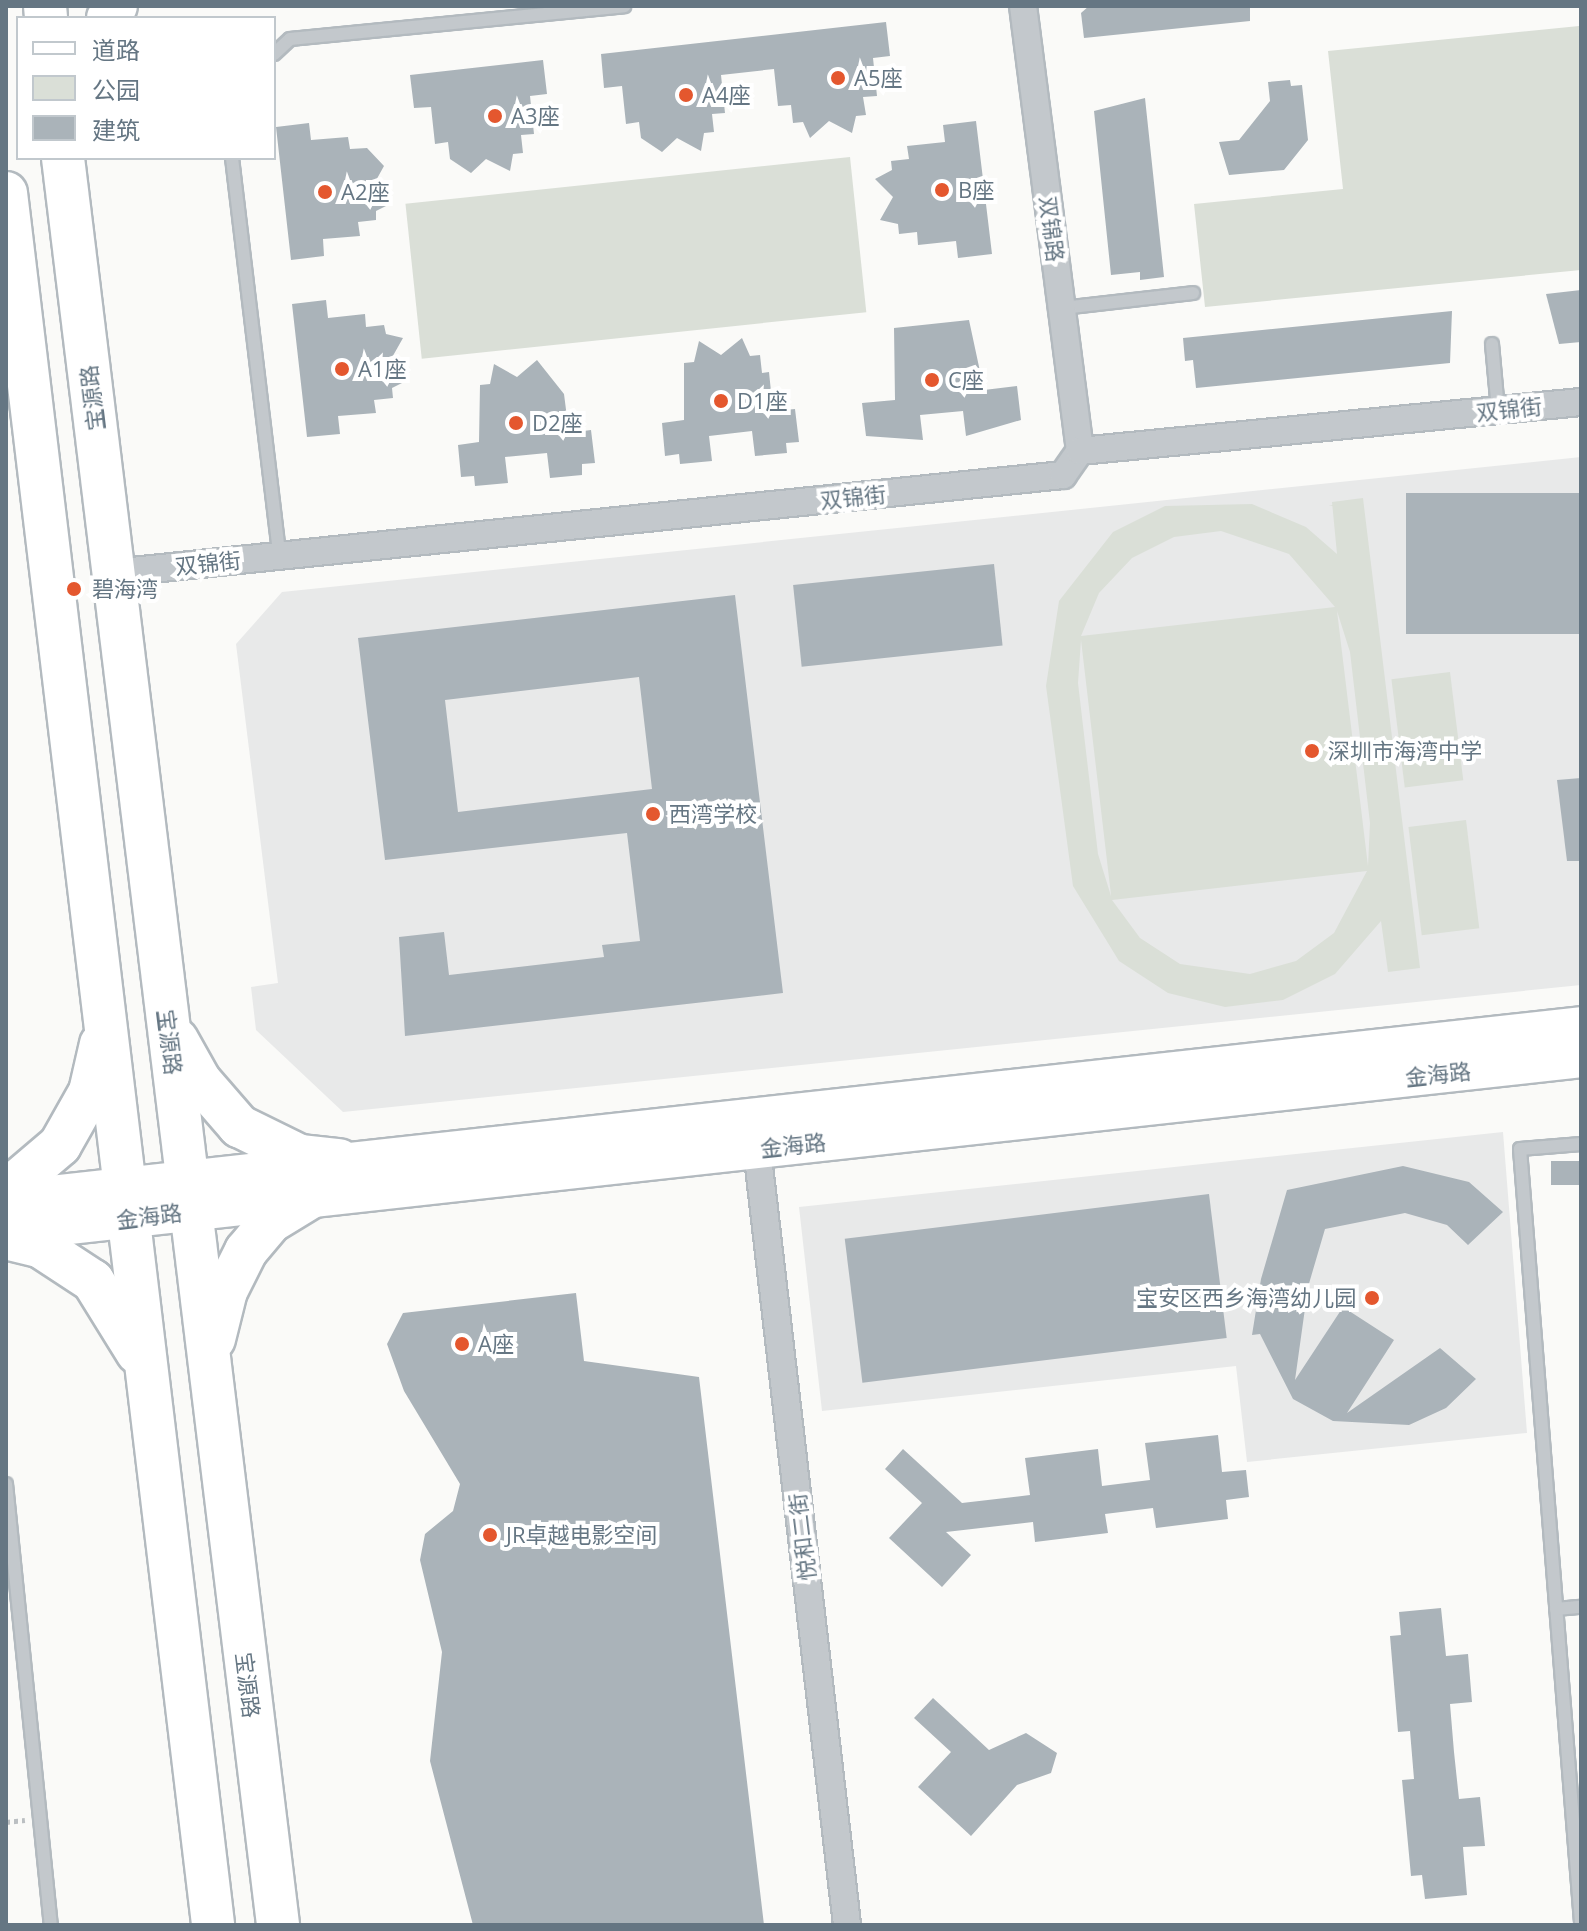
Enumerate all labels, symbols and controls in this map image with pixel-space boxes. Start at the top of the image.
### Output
legend [16,16,276,160]
text: 道路 [92,33,140,66]
place label: A5座 [854,65,902,91]
marker: A5座 [829,69,847,87]
text: 公园 [92,73,140,106]
place label: A4座 [702,82,750,108]
marker: A4座 [677,86,695,104]
place label: A3座 [511,103,559,129]
marker: A3座 [486,107,504,125]
text: 建筑 [92,113,140,146]
place label: B座 [958,177,994,203]
place label: A2座 [341,179,389,205]
marker: B座 [933,181,951,199]
marker: A2座 [316,183,334,201]
street label: 双锦路 [1035,195,1069,263]
place label: A1座 [358,356,406,382]
marker: A1座 [333,360,351,378]
street label: 宝源路 [75,364,109,432]
place label: C座 [948,367,984,393]
marker: C座 [923,371,941,389]
place label: D1座 [737,388,788,414]
marker: D1座 [712,392,730,410]
street label: 双锦街 [1475,392,1543,426]
place label: D2座 [532,410,583,436]
marker: D2座 [507,414,525,432]
street label: 双锦街 [819,480,887,514]
street label: 双锦街 [174,546,242,580]
place label: 碧海湾 [92,576,158,602]
marker: 碧海湾 [63,578,85,600]
place label: 深圳市海湾中学 [1328,738,1482,764]
marker: 深圳市海湾中学 [1303,742,1321,760]
place label: 西湾学校 [669,801,757,827]
marker: 西湾学校 [644,805,662,823]
street label: 宝源路 [153,1008,187,1076]
street label: 金海路 [1404,1057,1472,1091]
street label: 金海路 [759,1128,827,1162]
street label: 金海路 [115,1199,183,1233]
place label: 宝安区西乡海湾幼儿园 [1136,1285,1356,1311]
marker: 宝安区西乡海湾幼儿园 [1363,1289,1381,1307]
place label: A座 [478,1331,514,1357]
marker: A座 [453,1335,471,1353]
street label: 悦和二街 [784,1492,820,1582]
place label: JR卓越电影空间 [506,1522,657,1548]
marker: JR卓越电影空间 [481,1526,499,1544]
street label: 宝源路 [231,1651,265,1719]

